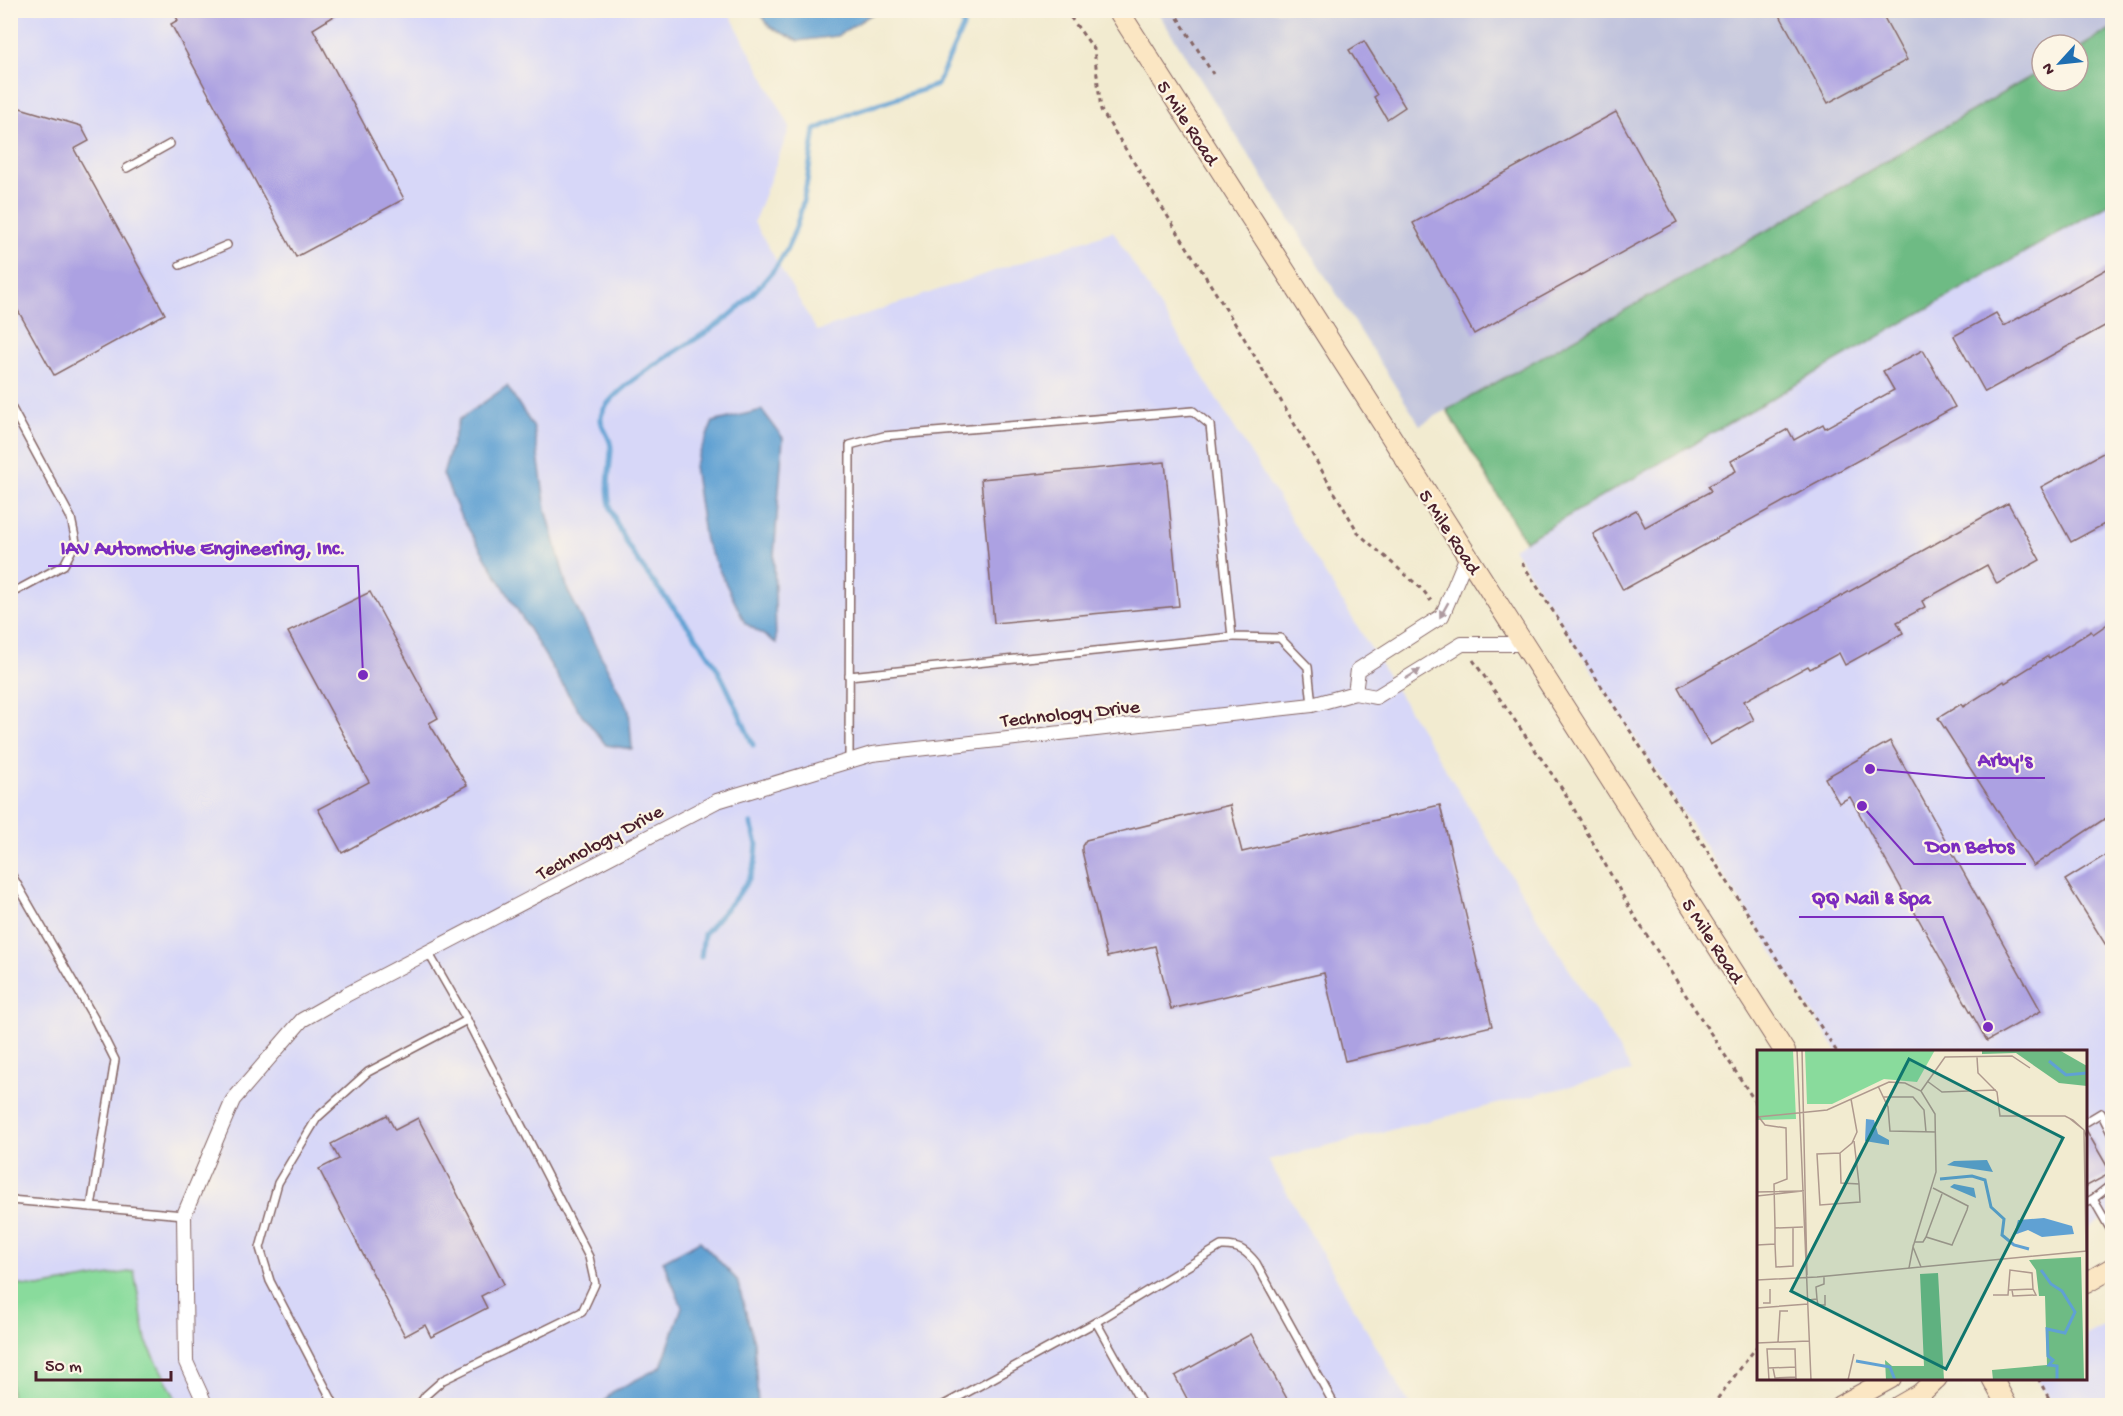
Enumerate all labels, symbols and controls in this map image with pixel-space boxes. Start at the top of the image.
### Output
north arrow [2030,33,2090,93]
text: N [2039,59,2061,77]
street label: 5 Mile Road [1150,77,1223,173]
street label: 5 Mile Road [1412,486,1485,582]
callout: IAV Automotive Engineering, Inc. [48,527,358,566]
text: IAV Automotive Engineering, Inc. [60,538,346,563]
one-way arrow [1439,602,1449,619]
one-way arrow [1405,669,1421,680]
street label: Technology Drive [999,697,1142,734]
callout: Arby's [1966,739,2045,778]
text: Arby's [1977,750,2033,775]
street label: Technology Drive [533,801,668,888]
callout: Don Betos [1914,825,2026,864]
text: Don Betos [1924,836,2015,861]
callout: QQ Nail & Spa [1799,878,1943,917]
text: QQ Nail & Spa [1811,888,1932,913]
street label: 5 Mile Road [1675,895,1748,991]
inset map [1757,1050,2087,1380]
scale bar [36,1344,171,1382]
text: 50 m [45,1357,82,1378]

